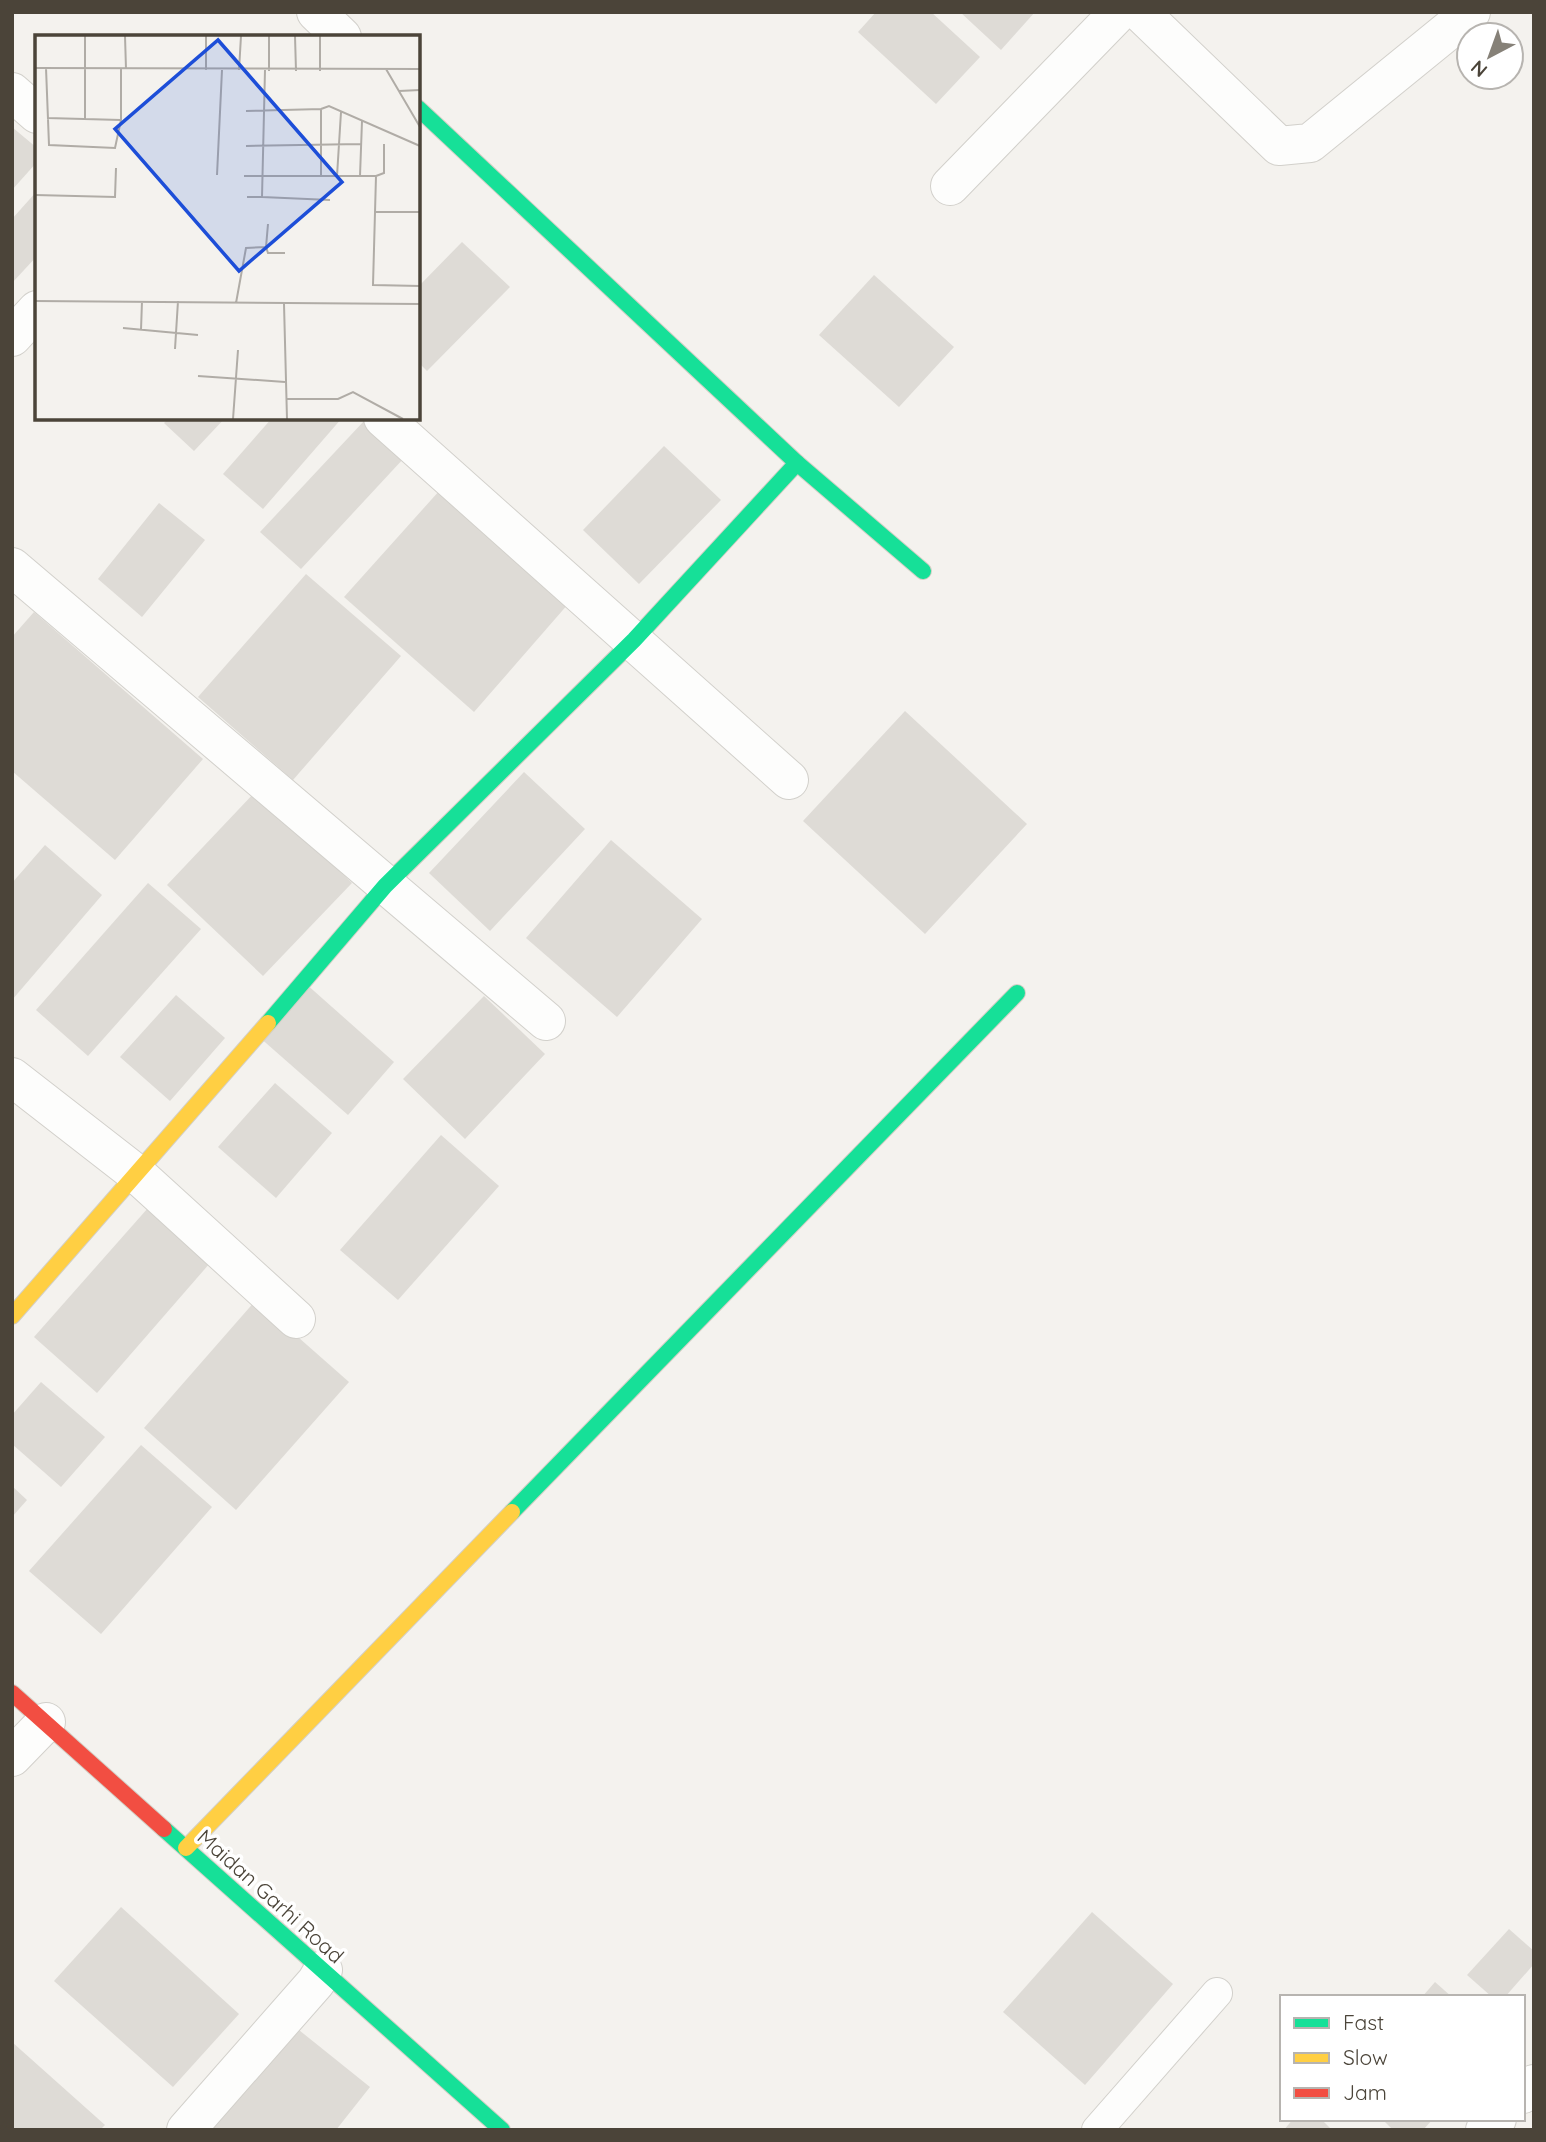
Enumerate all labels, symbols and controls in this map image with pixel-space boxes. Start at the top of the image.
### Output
north arrow [1455,21,1525,91]
inset map [35,35,420,420]
text: N [1466,55,1492,82]
street label: Maidan Garhi Road [192,1823,350,1969]
legend [1280,1995,1525,2121]
text: Fast [1343,2009,1384,2035]
text: Slow [1343,2044,1388,2070]
text: Jam [1343,2079,1387,2105]

